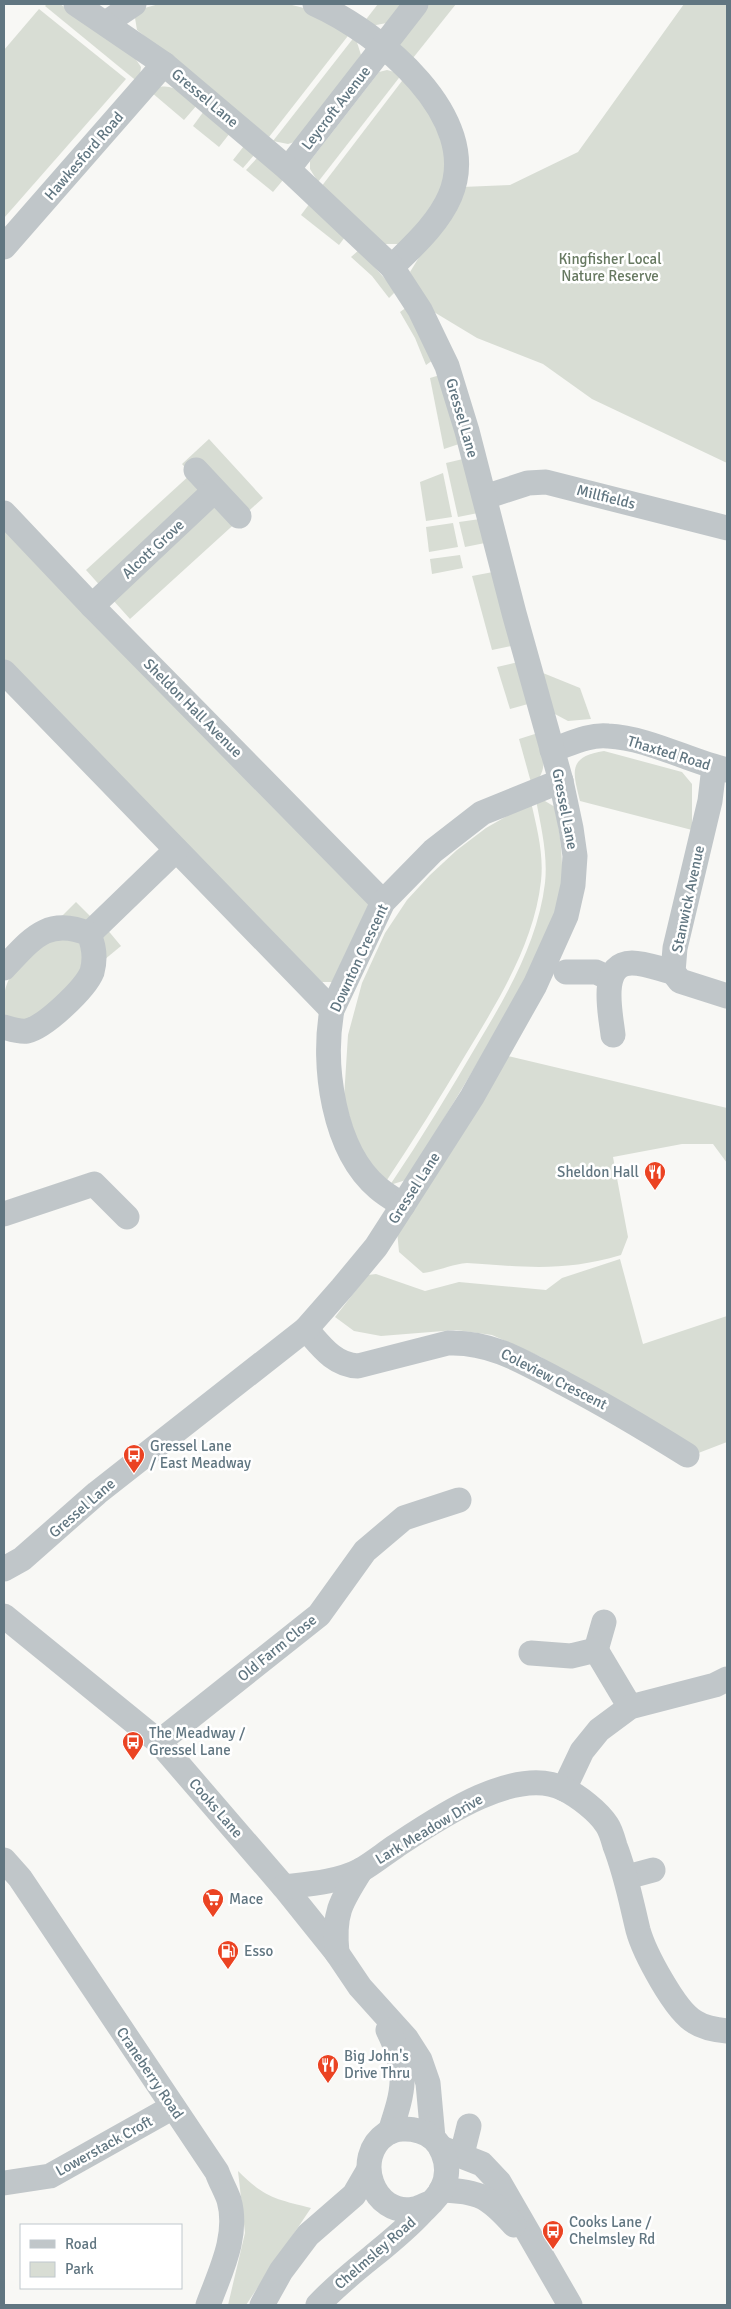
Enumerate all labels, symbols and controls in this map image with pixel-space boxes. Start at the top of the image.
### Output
street label: Leycroft Avenue [298,62,374,154]
street label: Gressel Lane [168,65,242,131]
street label: Hawkesford Road [41,108,127,204]
park label: Kingfisher Local Nature Reserve [558,250,662,285]
street label: Gressel Lane [442,376,482,460]
street label: Millfields [575,481,638,513]
street label: Alcott Grove [118,516,188,582]
street label: Sheldon Hall Avenue [140,655,246,761]
street label: Thaxted Road [625,732,713,774]
street label: Gressel Lane [548,767,582,851]
street label: Stanwick Avenue [668,844,708,954]
street label: Downton Crescent [326,901,392,1015]
street label: Gressel Lane [384,1149,444,1227]
restaurant icon: Sheldon Hall [643,1160,667,1191]
place label: Sheldon Hall [557,1163,639,1181]
street label: Coleview Crescent [498,1344,610,1414]
place label: Gressel Lane / East Meadway [150,1437,251,1472]
bus stop icon: Gressel Lane / East Meadway [122,1443,146,1474]
street label: Gressel Lane [45,1474,119,1542]
street label: Old Farm Close [234,1611,320,1685]
place label: The Meadway / Gressel Lane [149,1724,246,1759]
bus stop icon: The Meadway / Gressel Lane [121,1730,145,1761]
street label: Cooks Lane [185,1775,247,1841]
street label: Lark Meadow Drive [372,1790,486,1868]
supermarket icon: Mace [201,1887,225,1918]
place label: Mace [229,1890,263,1908]
fuel station icon: Esso [216,1939,240,1970]
place label: Esso [244,1942,274,1960]
street label: Craneberry Road [113,2024,187,2122]
place label: Big John's Drive Thru [344,2047,410,2082]
restaurant icon: Big John's Drive Thru [316,2053,340,2084]
street label: Lowerstack Croft [52,2112,156,2180]
street label: Chelmsley Road [331,2213,419,2293]
place label: Cooks Lane / Chelmsley Rd [569,2213,655,2248]
bus stop icon: Cooks Lane / Chelmsley Rd [541,2219,565,2250]
legend [20,2224,182,2289]
text: Road [65,2235,97,2253]
text: Park [65,2260,94,2278]

